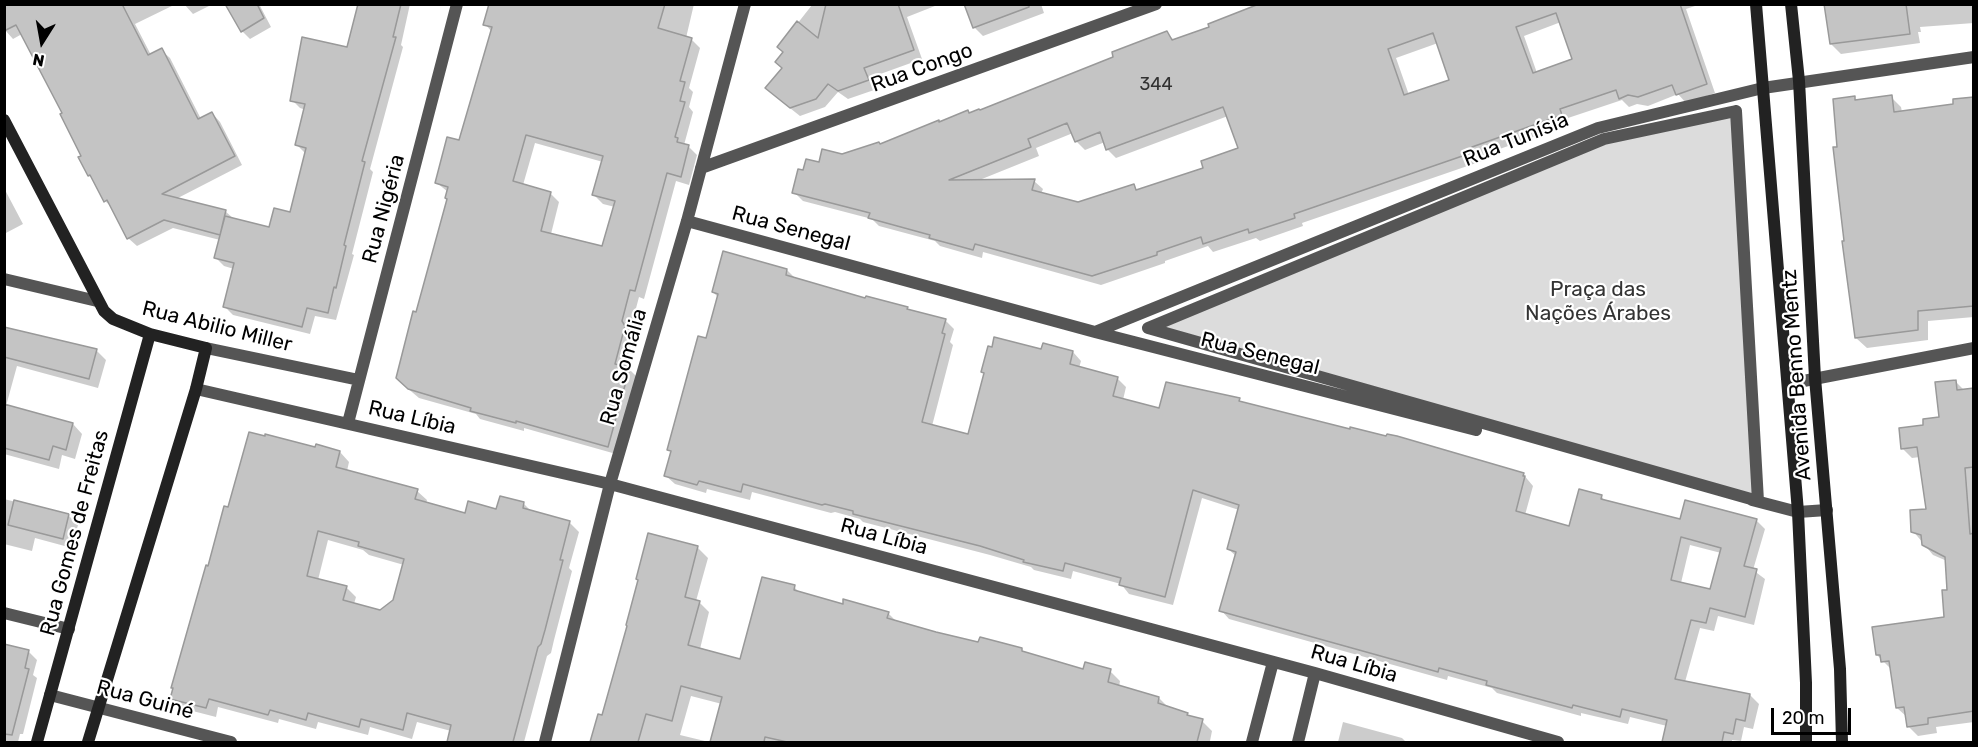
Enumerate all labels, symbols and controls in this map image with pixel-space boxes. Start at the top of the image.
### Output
north arrow [12,12,72,72]
street label: Rua Congo [868,38,976,98]
text: N [31,50,46,71]
house number: 344 [1139,74,1173,96]
street label: Rua Tunísia [1460,107,1572,173]
street label: Rua Nigéria [357,152,411,266]
street label: Rua Senegal [729,201,853,257]
street label: Avenida Benno Mentz [1777,268,1817,482]
park label: Praça das Nações Árabes [1525,277,1671,327]
street label: Rua Abilio Miller [139,296,295,358]
street label: Rua Somália [595,306,653,428]
street label: Rua Senegal [1198,327,1322,381]
street label: Rua Líbia [366,396,458,440]
street label: Rua Gomes de Freitas [35,427,115,639]
street label: Rua Líbia [838,513,930,561]
street label: Rua Líbia [1308,640,1400,688]
street label: Rua Guiné [94,675,196,725]
scale bar [1774,696,1854,734]
text: 20 m [1782,707,1824,729]

